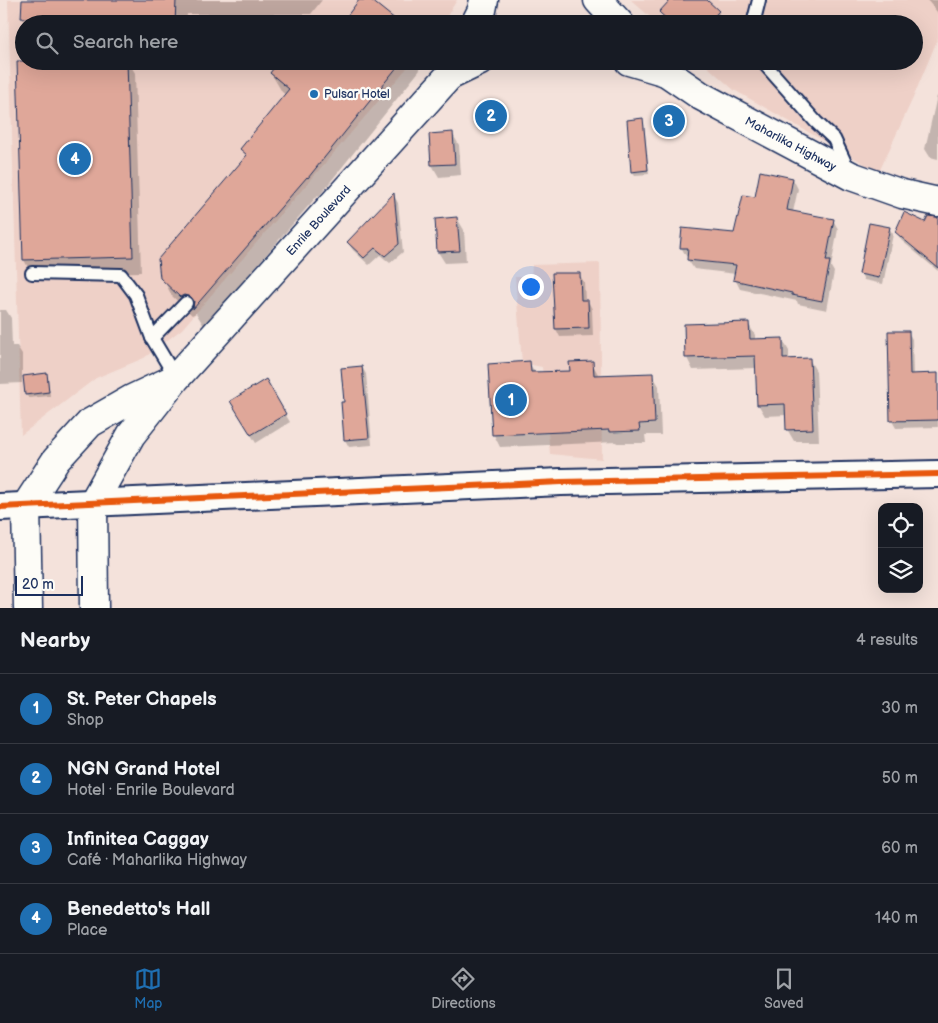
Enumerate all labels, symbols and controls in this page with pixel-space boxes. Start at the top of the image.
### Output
search box [15,15,923,70]
icon: search [33,29,61,57]
text: Search here [73,31,178,54]
place label: Pulsar Hotel [324,87,390,102]
marker: Pulsar Hotel [308,88,320,100]
pin: 2 [475,97,507,135]
pin: 3 [653,102,685,140]
street label: Maharlika Highway [742,113,840,175]
pin: 4 [59,140,91,178]
street label: Enrile Boulevard [283,182,354,259]
your location [518,274,544,300]
pin: 1 [495,381,527,419]
map controls [878,503,923,593]
button: locate [878,503,923,548]
button: layers [878,548,923,593]
scale bar [15,573,82,596]
text: 20 m [22,576,54,593]
text: Nearby [20,628,90,653]
text: 4 results [856,631,918,650]
text: St. Peter Chapels [67,688,217,711]
text: 1 [33,699,39,718]
text: 30 m [881,699,918,718]
text: Shop [67,711,104,730]
text: NGN Grand Hotel [67,758,220,781]
text: 2 [31,769,41,788]
text: 50 m [882,769,918,788]
text: Hotel · Enrile Boulevard [67,781,235,800]
text: Infinitea Caggay [67,828,209,851]
text: 3 [31,839,41,858]
text: 60 m [881,839,918,858]
text: Café · Maharlika Highway [67,851,247,870]
text: Benedetto's Hall [67,898,210,921]
text: 4 [31,909,41,928]
text: 140 m [875,909,918,928]
text: Place [67,921,108,940]
tab: Map [134,965,163,1012]
tab: Directions [431,965,496,1012]
tab: Saved [764,965,804,1012]

